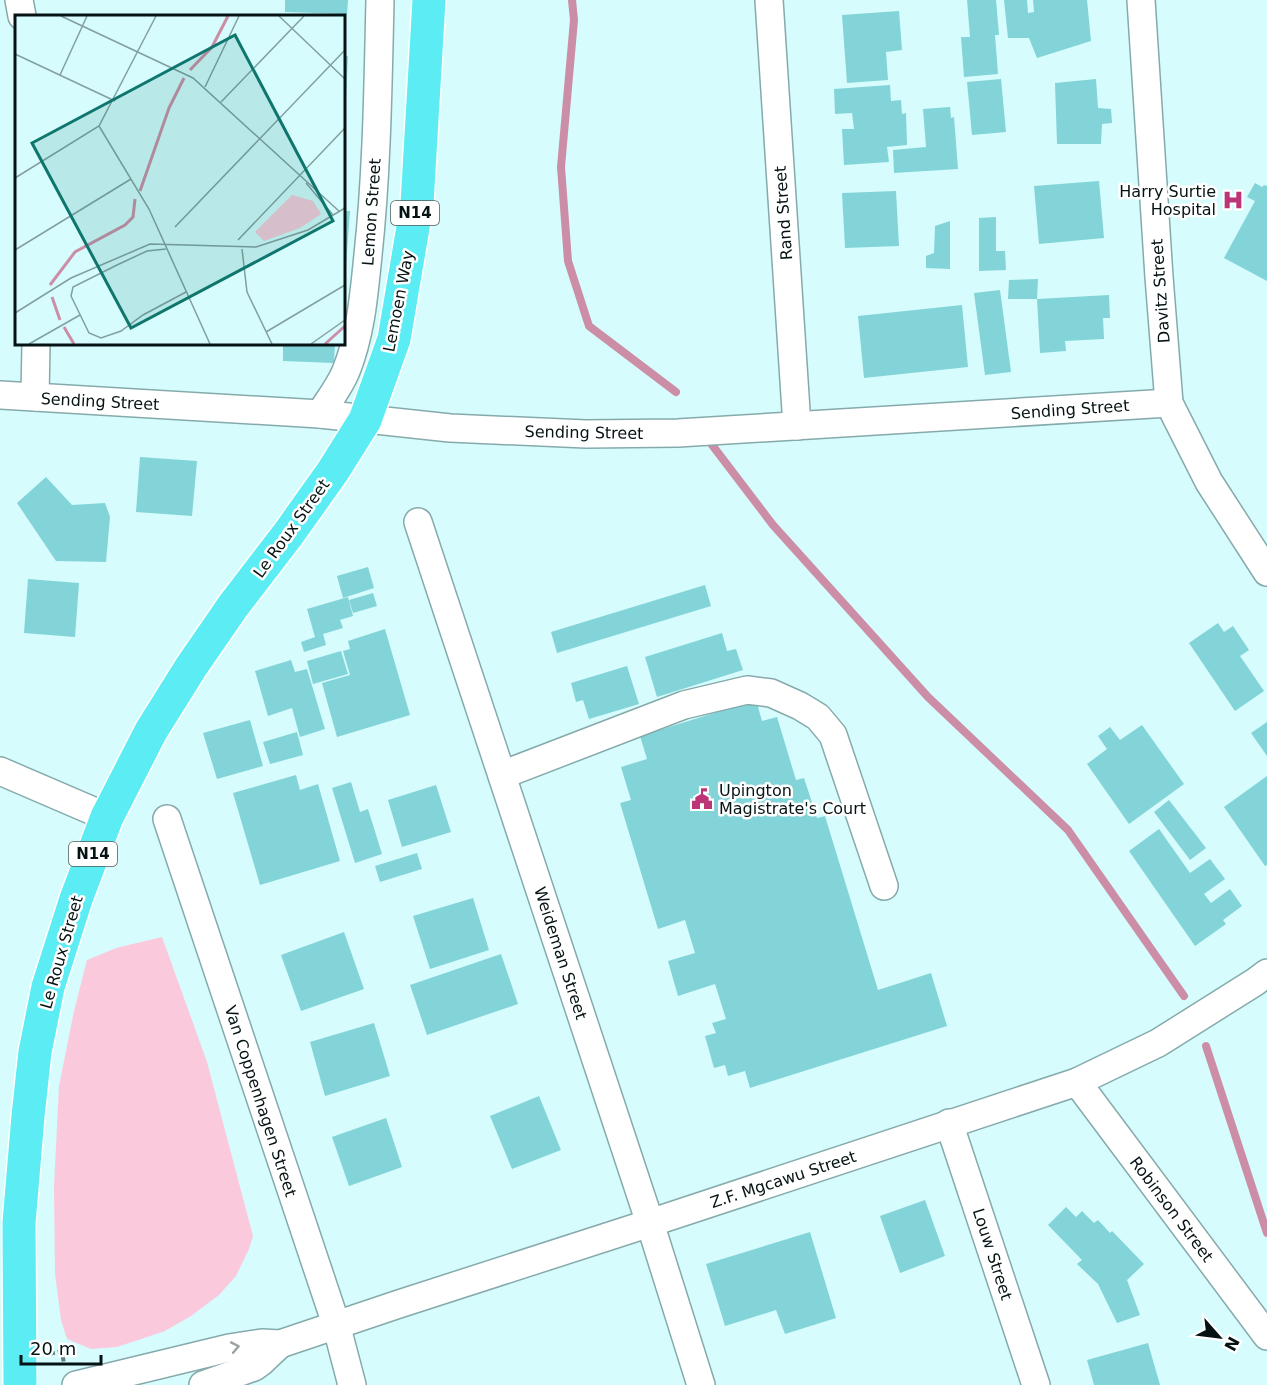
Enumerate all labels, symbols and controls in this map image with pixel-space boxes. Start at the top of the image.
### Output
inset map [15,15,345,345]
street label: Lemon Street [358,158,385,266]
street label: Rand Street [771,165,796,261]
place label: Harry Surtie Hospital [1119,182,1216,219]
hospital icon: Harry Surtie Hospital [1221,188,1245,212]
road number: N14 [391,201,439,225]
street label: Davitz Street [1147,238,1174,344]
street label: Lemoen Way [379,249,418,353]
street label: Sending Street [40,389,160,414]
street label: Sending Street [1010,396,1130,423]
street label: Sending Street [524,422,644,443]
street label: Le Roux Street [249,475,333,581]
place label: Upington Magistrate's Court [719,781,866,818]
public building icon: Upington Magistrate's Court [690,787,714,811]
road number: N14 [69,842,117,866]
street label: Weideman Street [530,884,591,1022]
street label: Le Roux Street [36,893,87,1011]
street label: Van Coppenhagen Street [221,1003,300,1199]
street label: Z.F. Mgcawu Street [708,1147,859,1212]
street label: Robinson Street [1126,1153,1217,1266]
street label: Louw Street [969,1206,1016,1302]
north arrow [1189,1307,1249,1367]
scale bar [21,1328,100,1366]
text: N [1220,1333,1243,1354]
text: 20 m [30,1338,76,1359]
one-way arrow [230,1341,240,1354]

